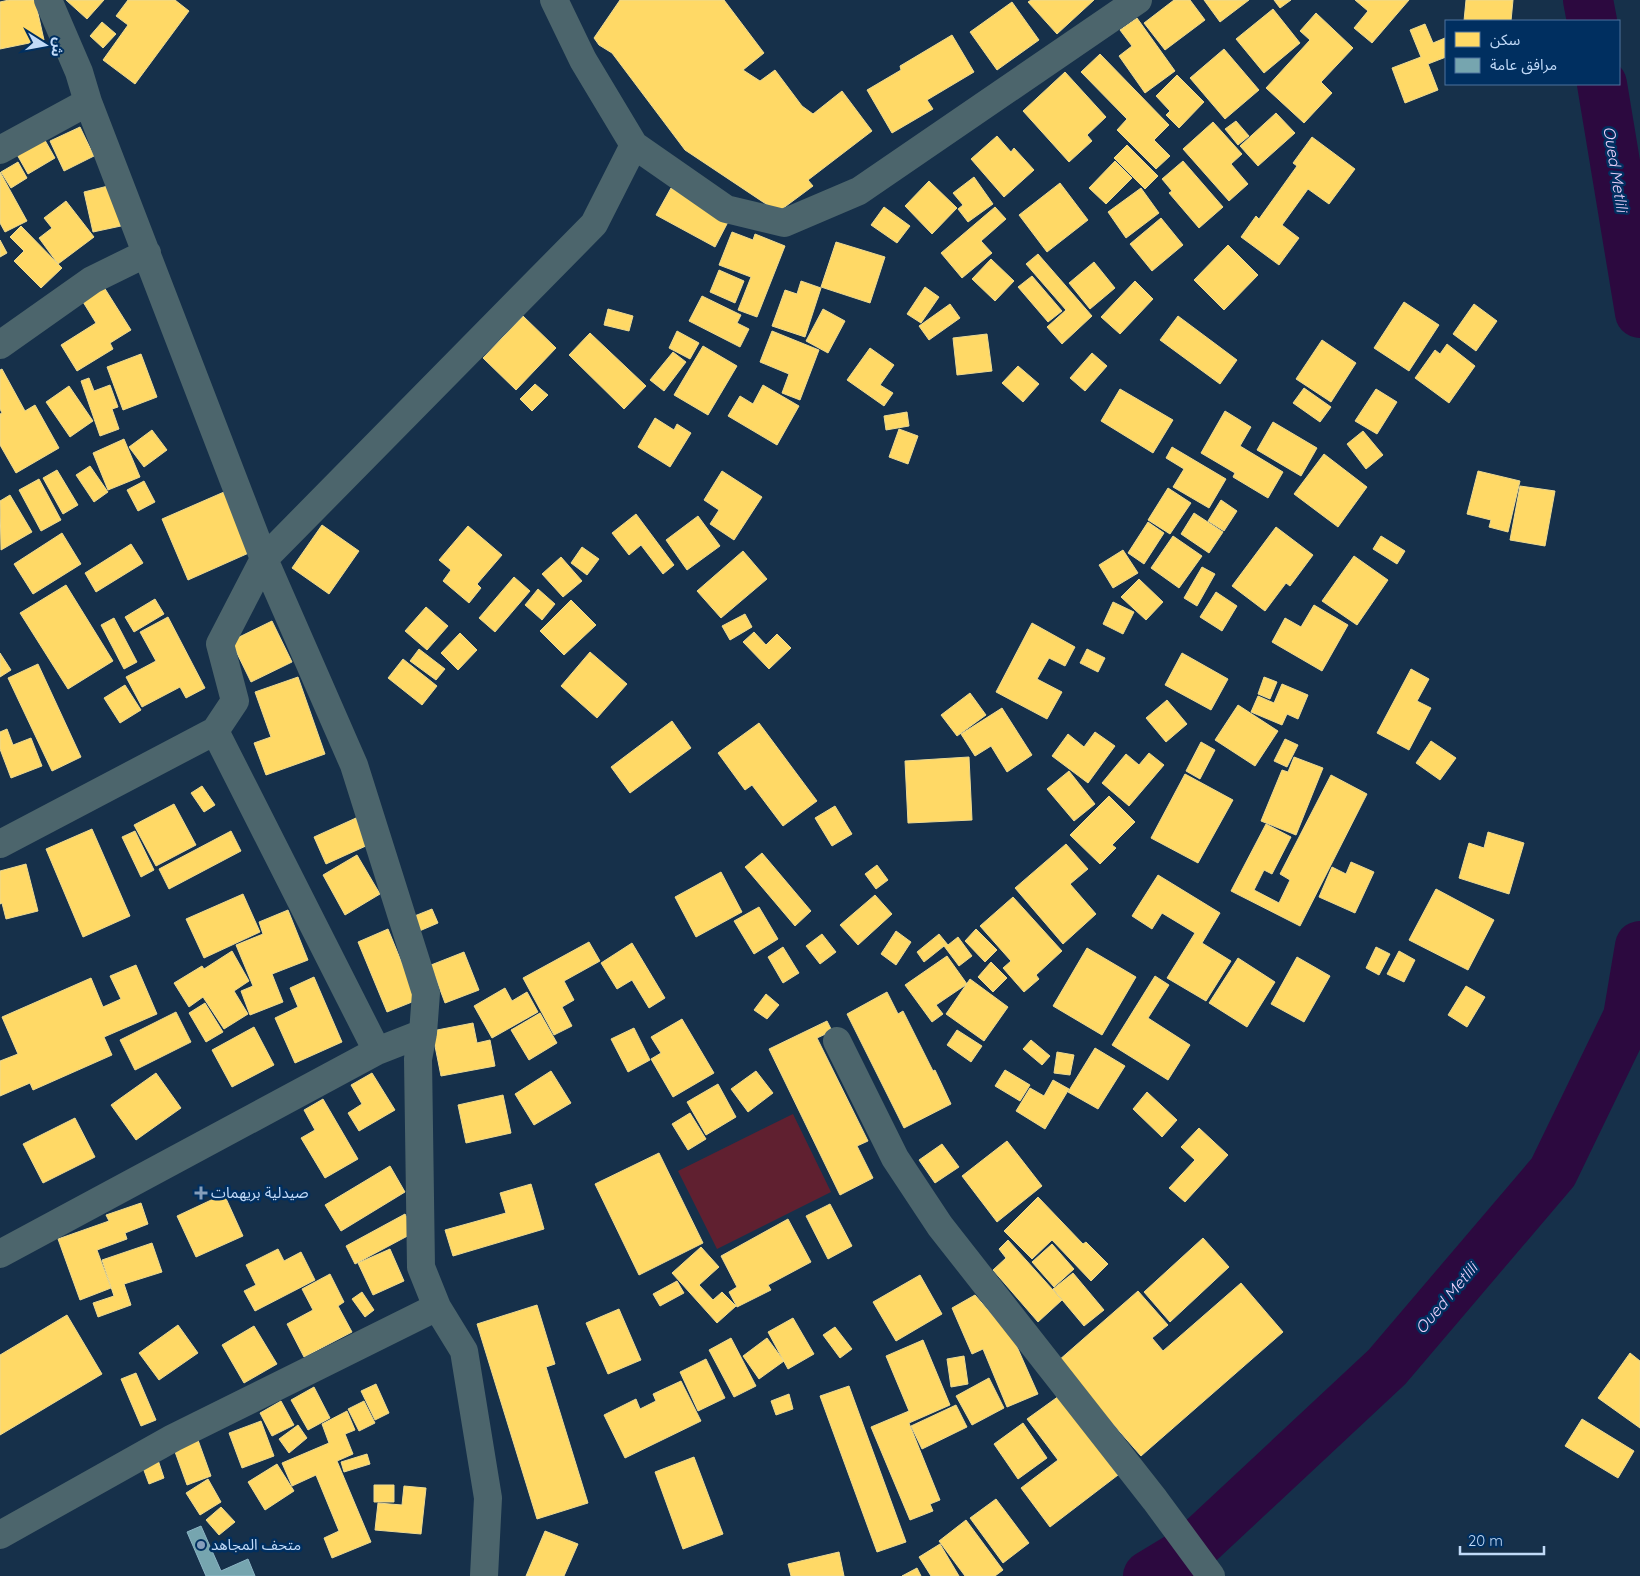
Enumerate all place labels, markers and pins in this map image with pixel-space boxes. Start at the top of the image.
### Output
place label: صيدلية بريهمات [211,1183,309,1202]
marker: صيدلية بريهمات [195,1187,207,1199]
place label: متحف المجاهد [211,1535,301,1554]
marker: متحف المجاهد [195,1539,207,1551]

